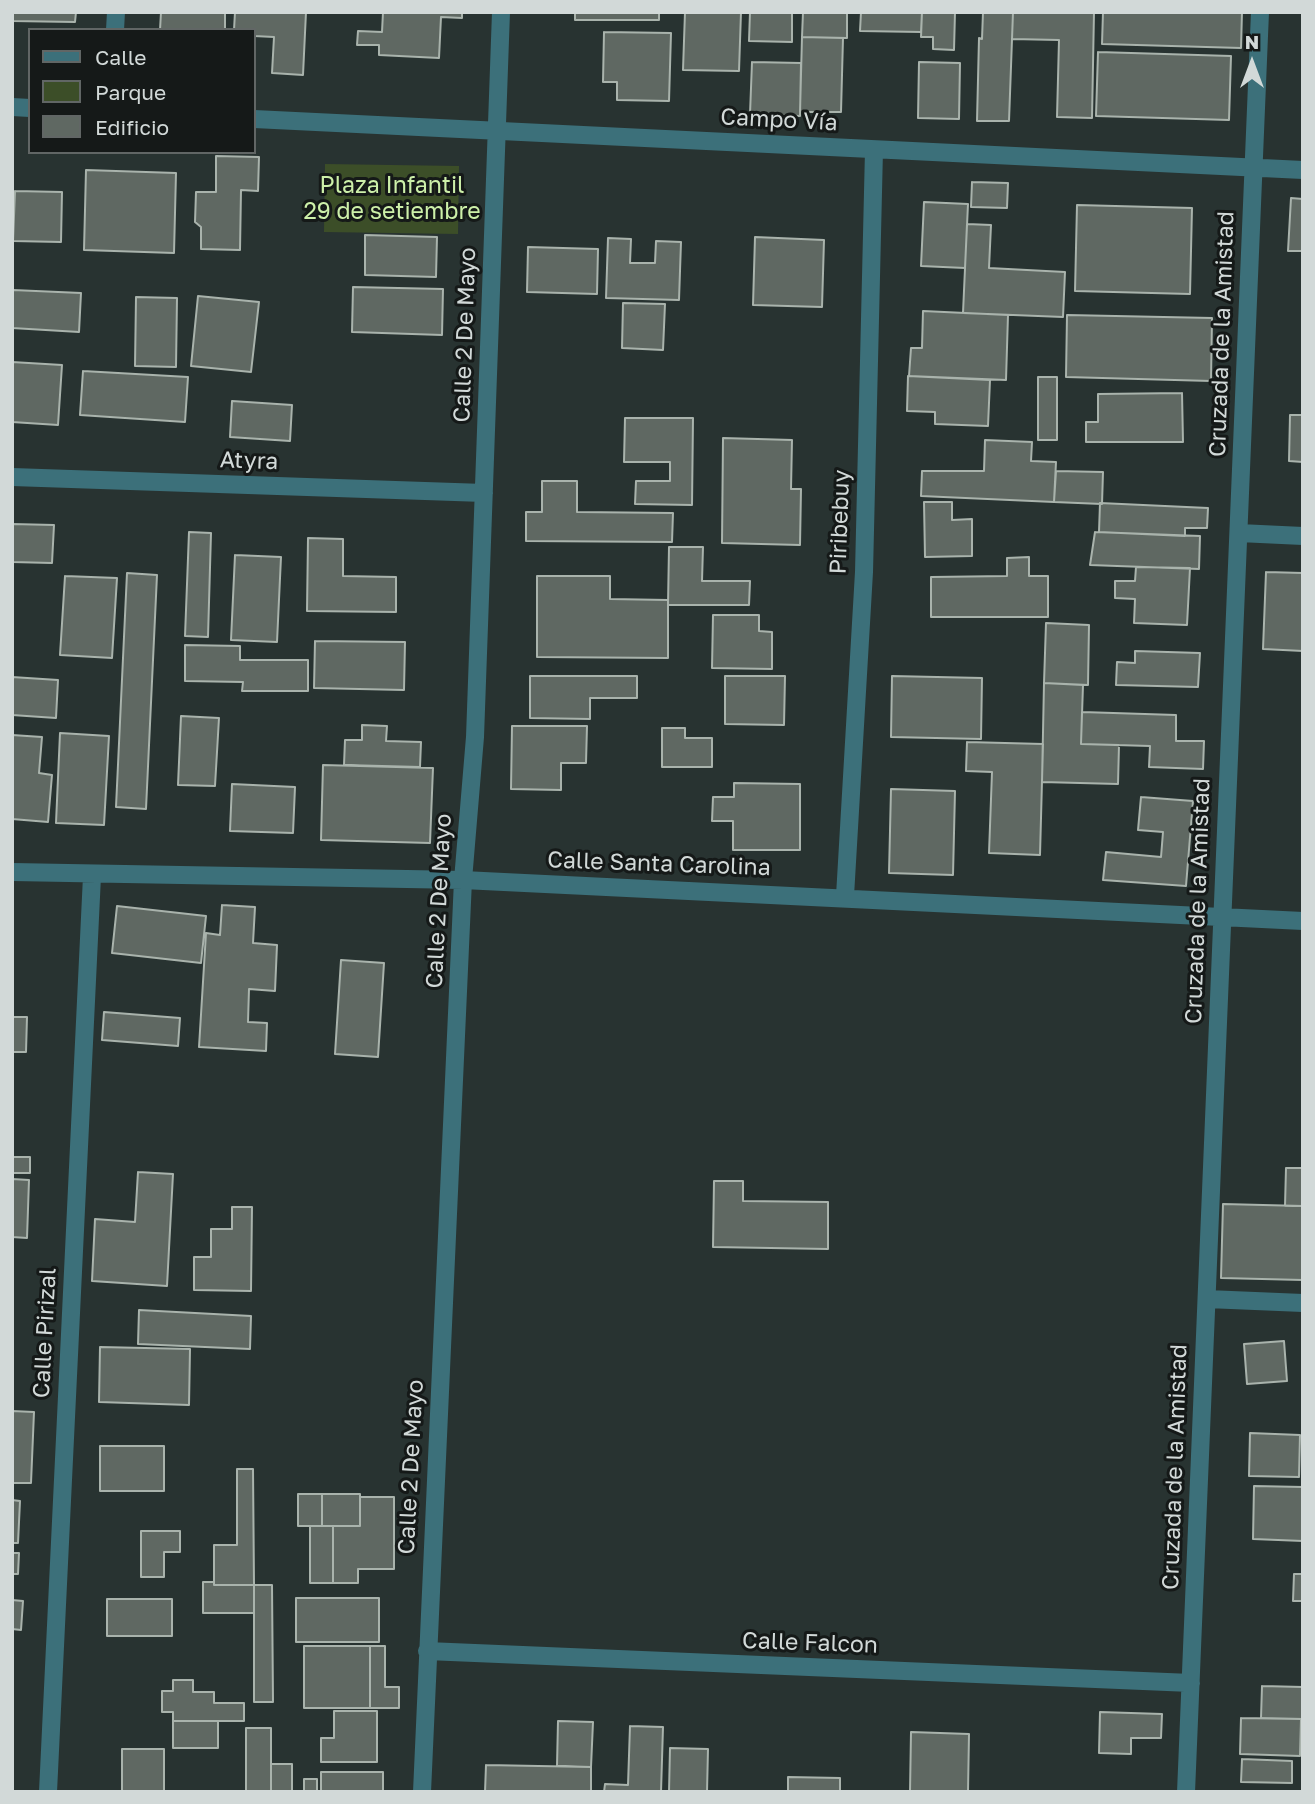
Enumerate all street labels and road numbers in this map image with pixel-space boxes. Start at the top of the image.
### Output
street label: Campo Vía [720,103,838,137]
street label: Cruzada de la Amistad [1204,211,1240,457]
street label: Calle 2 De Mayo [448,247,482,423]
street label: Atyra [219,446,279,476]
street label: Piribebuy [824,469,856,575]
street label: Cruzada de la Amistad [1180,778,1216,1024]
street label: Calle 2 De Mayo [421,813,457,989]
street label: Calle Santa Carolina [547,846,771,882]
street label: Calle Pirizal [28,1267,62,1399]
street label: Cruzada de la Amistad [1157,1344,1193,1590]
street label: Calle 2 De Mayo [393,1379,429,1555]
street label: Calle Falcon [742,1627,878,1659]

